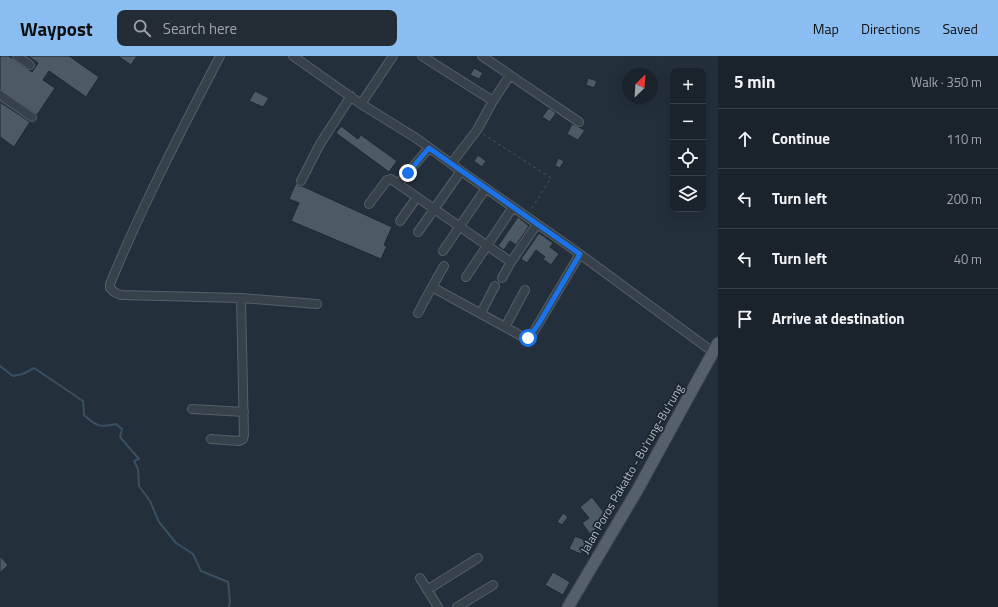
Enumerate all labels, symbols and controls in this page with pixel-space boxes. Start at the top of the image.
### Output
search box [117,10,397,46]
text: Waypost [20,14,93,43]
icon: search [131,17,153,39]
text: Search here [163,17,237,40]
text: Map [813,18,839,39]
text: Directions [861,18,920,39]
text: Saved [942,18,978,39]
north arrow [622,68,658,104]
map controls [670,68,706,212]
button: + [670,68,706,104]
text: 5 min [734,69,775,95]
text: Walk · 350 m [911,72,982,92]
button: − [670,104,706,140]
text: Continue [772,127,830,150]
icon: ahead [734,128,756,150]
text: 110 m [946,129,982,149]
button: locate [670,140,706,176]
route end [399,164,417,182]
button: layers [670,176,706,212]
text: Turn left [772,187,827,210]
icon: left [734,188,756,210]
text: 200 m [946,189,982,209]
text: Turn left [772,247,827,270]
icon: left [734,248,756,270]
text: 40 m [954,249,982,269]
text: Arrive at destination [772,307,905,330]
icon: arrive [734,308,756,330]
route start [519,329,537,347]
street label: Jalan Poros Pakatto - Bu'rung-Bu'rung [575,380,688,557]

